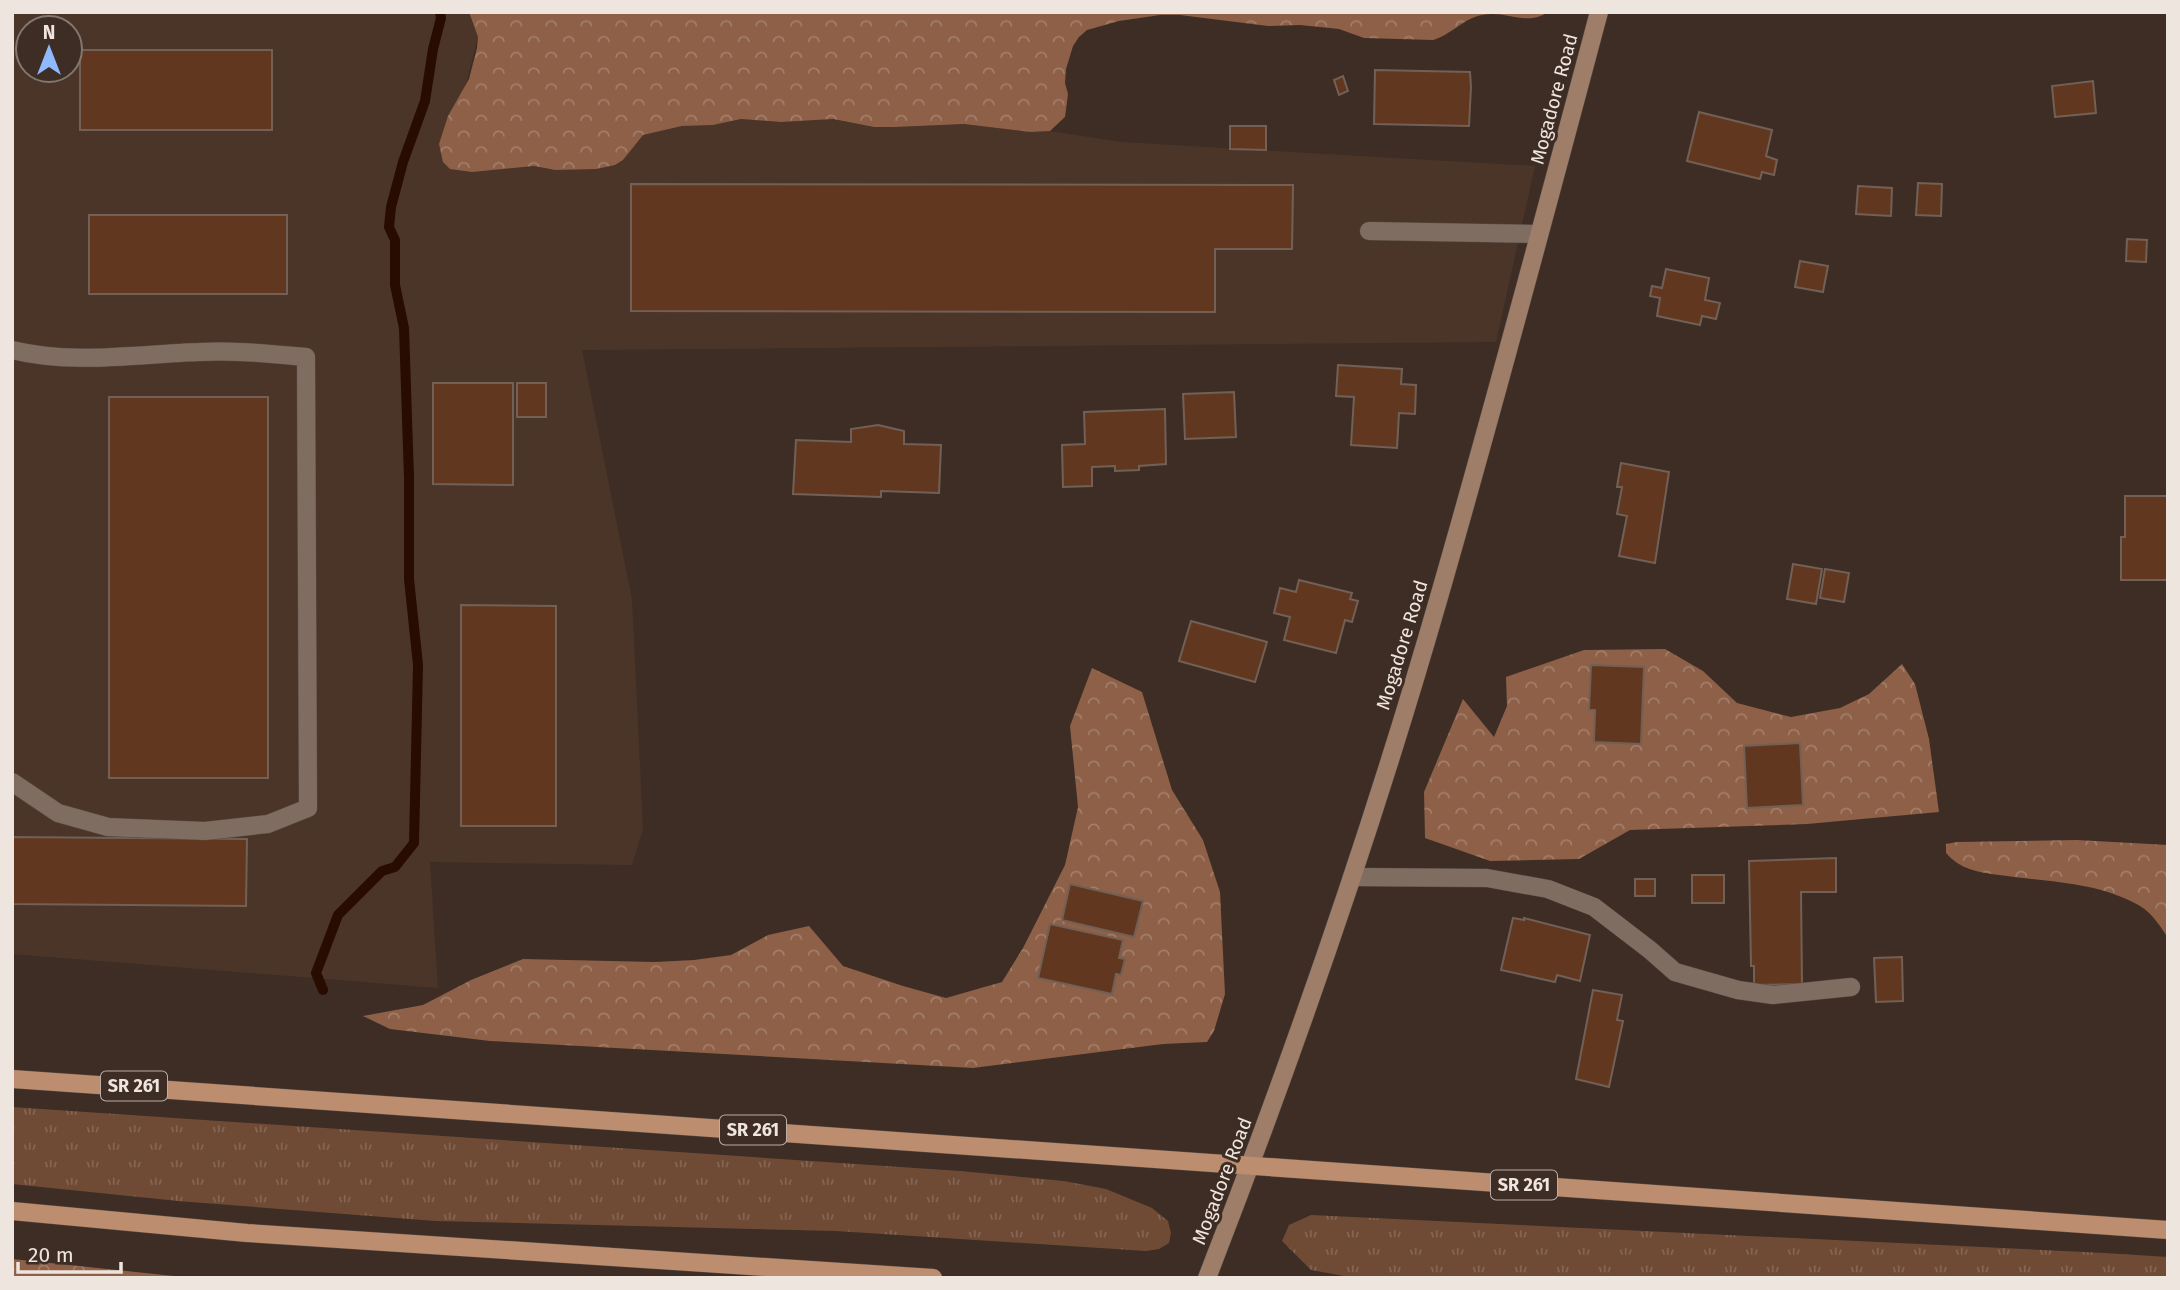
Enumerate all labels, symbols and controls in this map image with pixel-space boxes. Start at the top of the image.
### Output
north arrow [14,14,84,84]
text: N [43,21,55,44]
street label: Mogadore Road [1526,31,1582,167]
street label: Mogadore Road [1371,577,1433,713]
road number: SR 261 [101,1072,167,1100]
street label: Mogadore Road [1187,1114,1257,1248]
road number: SR 261 [720,1115,786,1144]
road number: SR 261 [1491,1170,1557,1200]
scale bar [18,1230,121,1274]
text: 20 m [28,1242,74,1268]

